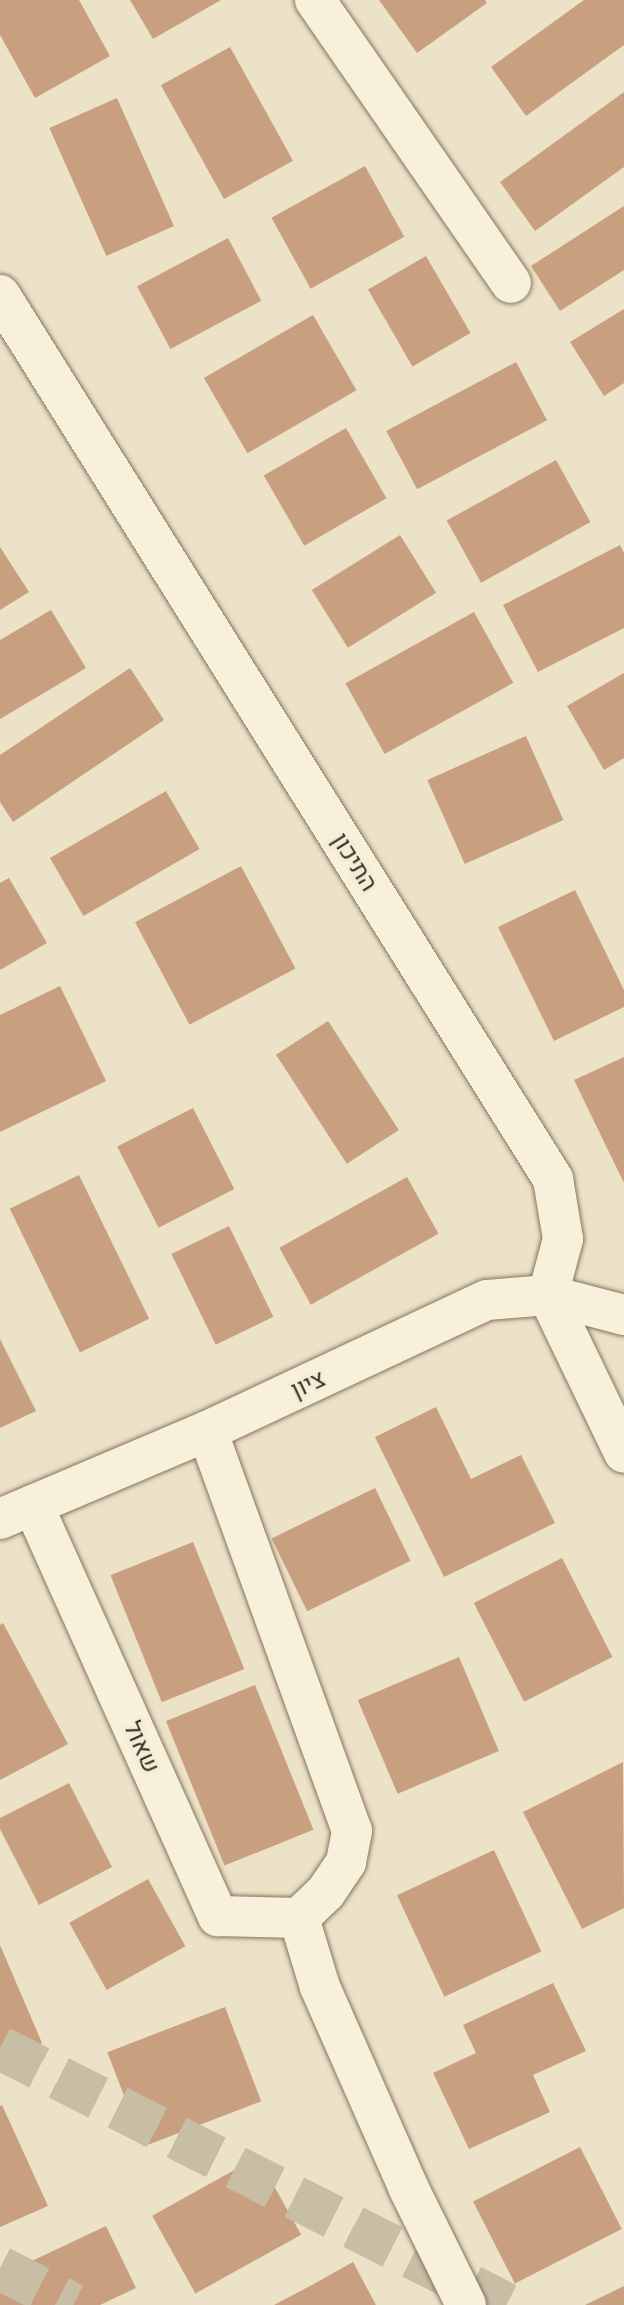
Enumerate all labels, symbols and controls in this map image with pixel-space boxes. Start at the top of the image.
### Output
street label: התיכון [326,828,384,896]
street label: ציון [286,1364,330,1404]
street label: שאול [118,1717,166,1777]

